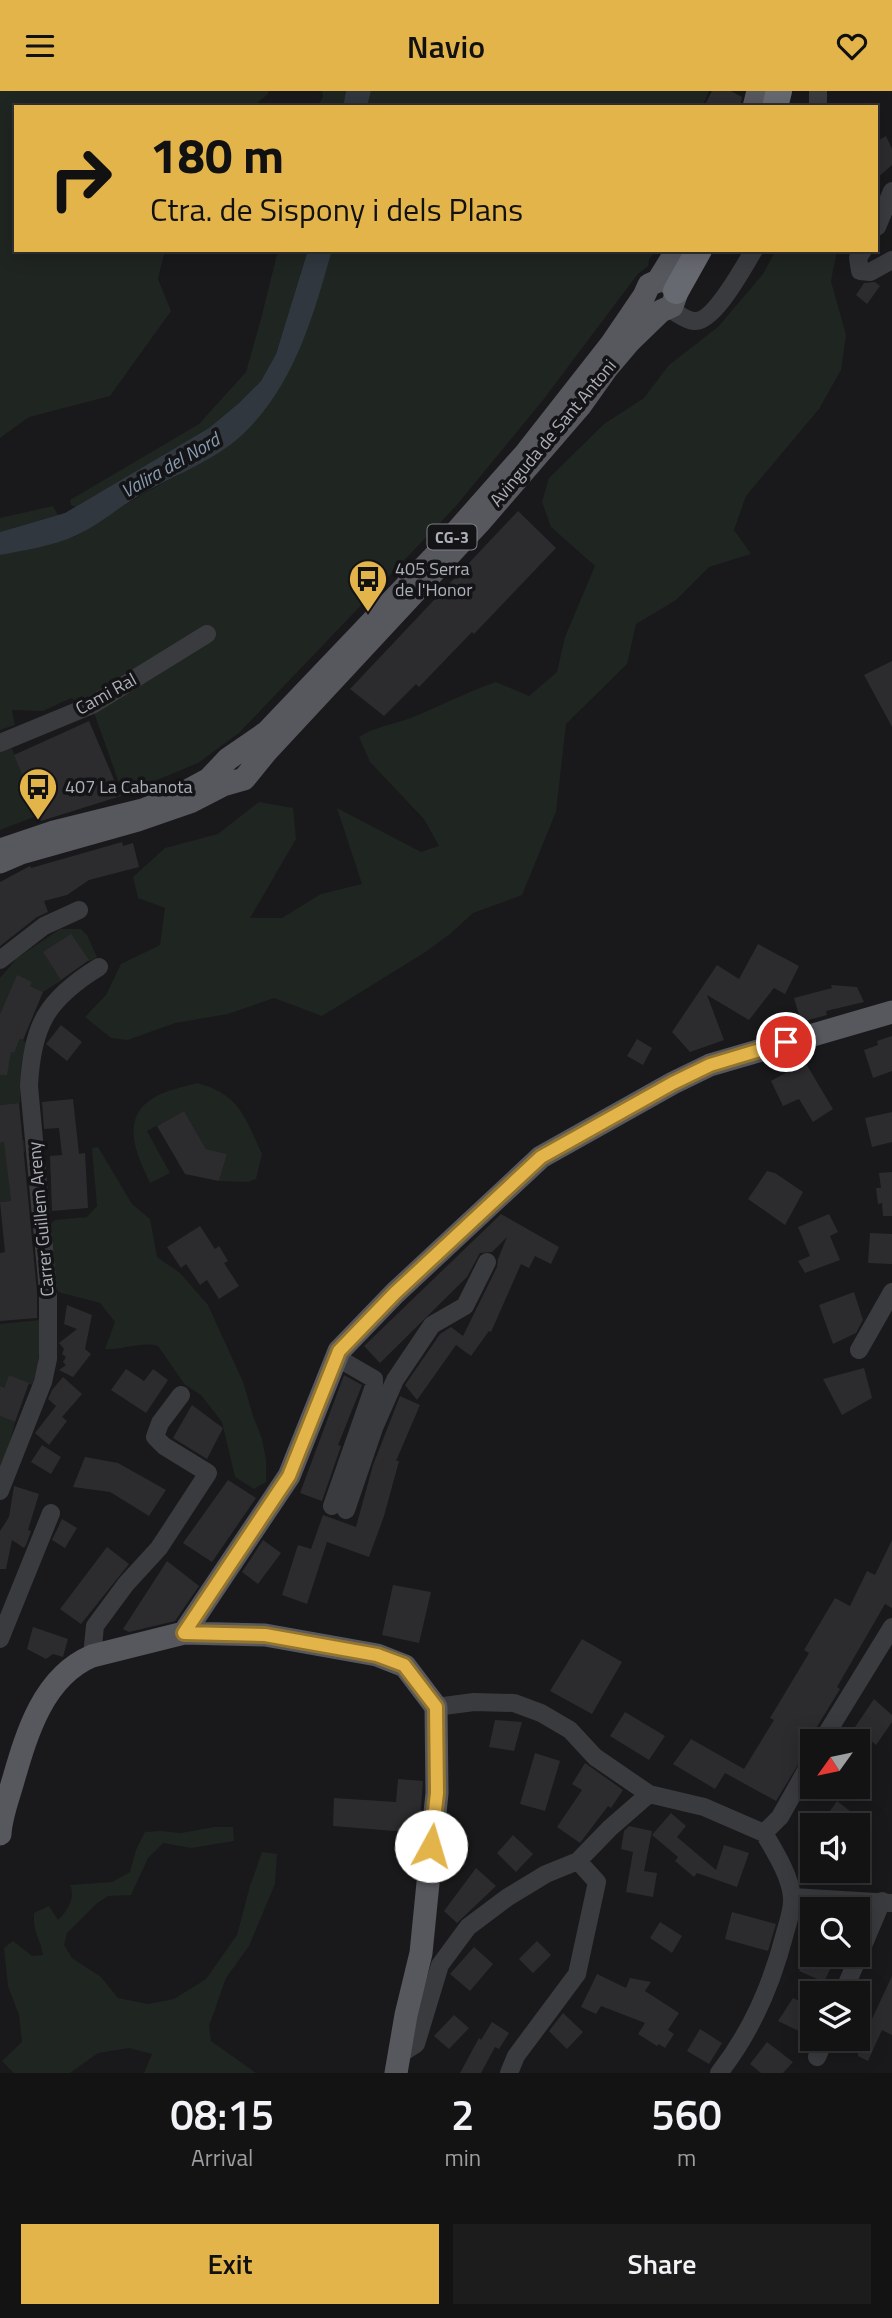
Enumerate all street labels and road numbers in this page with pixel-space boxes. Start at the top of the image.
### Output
street label: Avinguda de Sant Antoni [483,353,622,512]
road number: CG-3 [428,525,476,549]
street label: Cami Ral [70,666,141,721]
street label: Carrer Guillem Areny [20,1140,61,1298]

